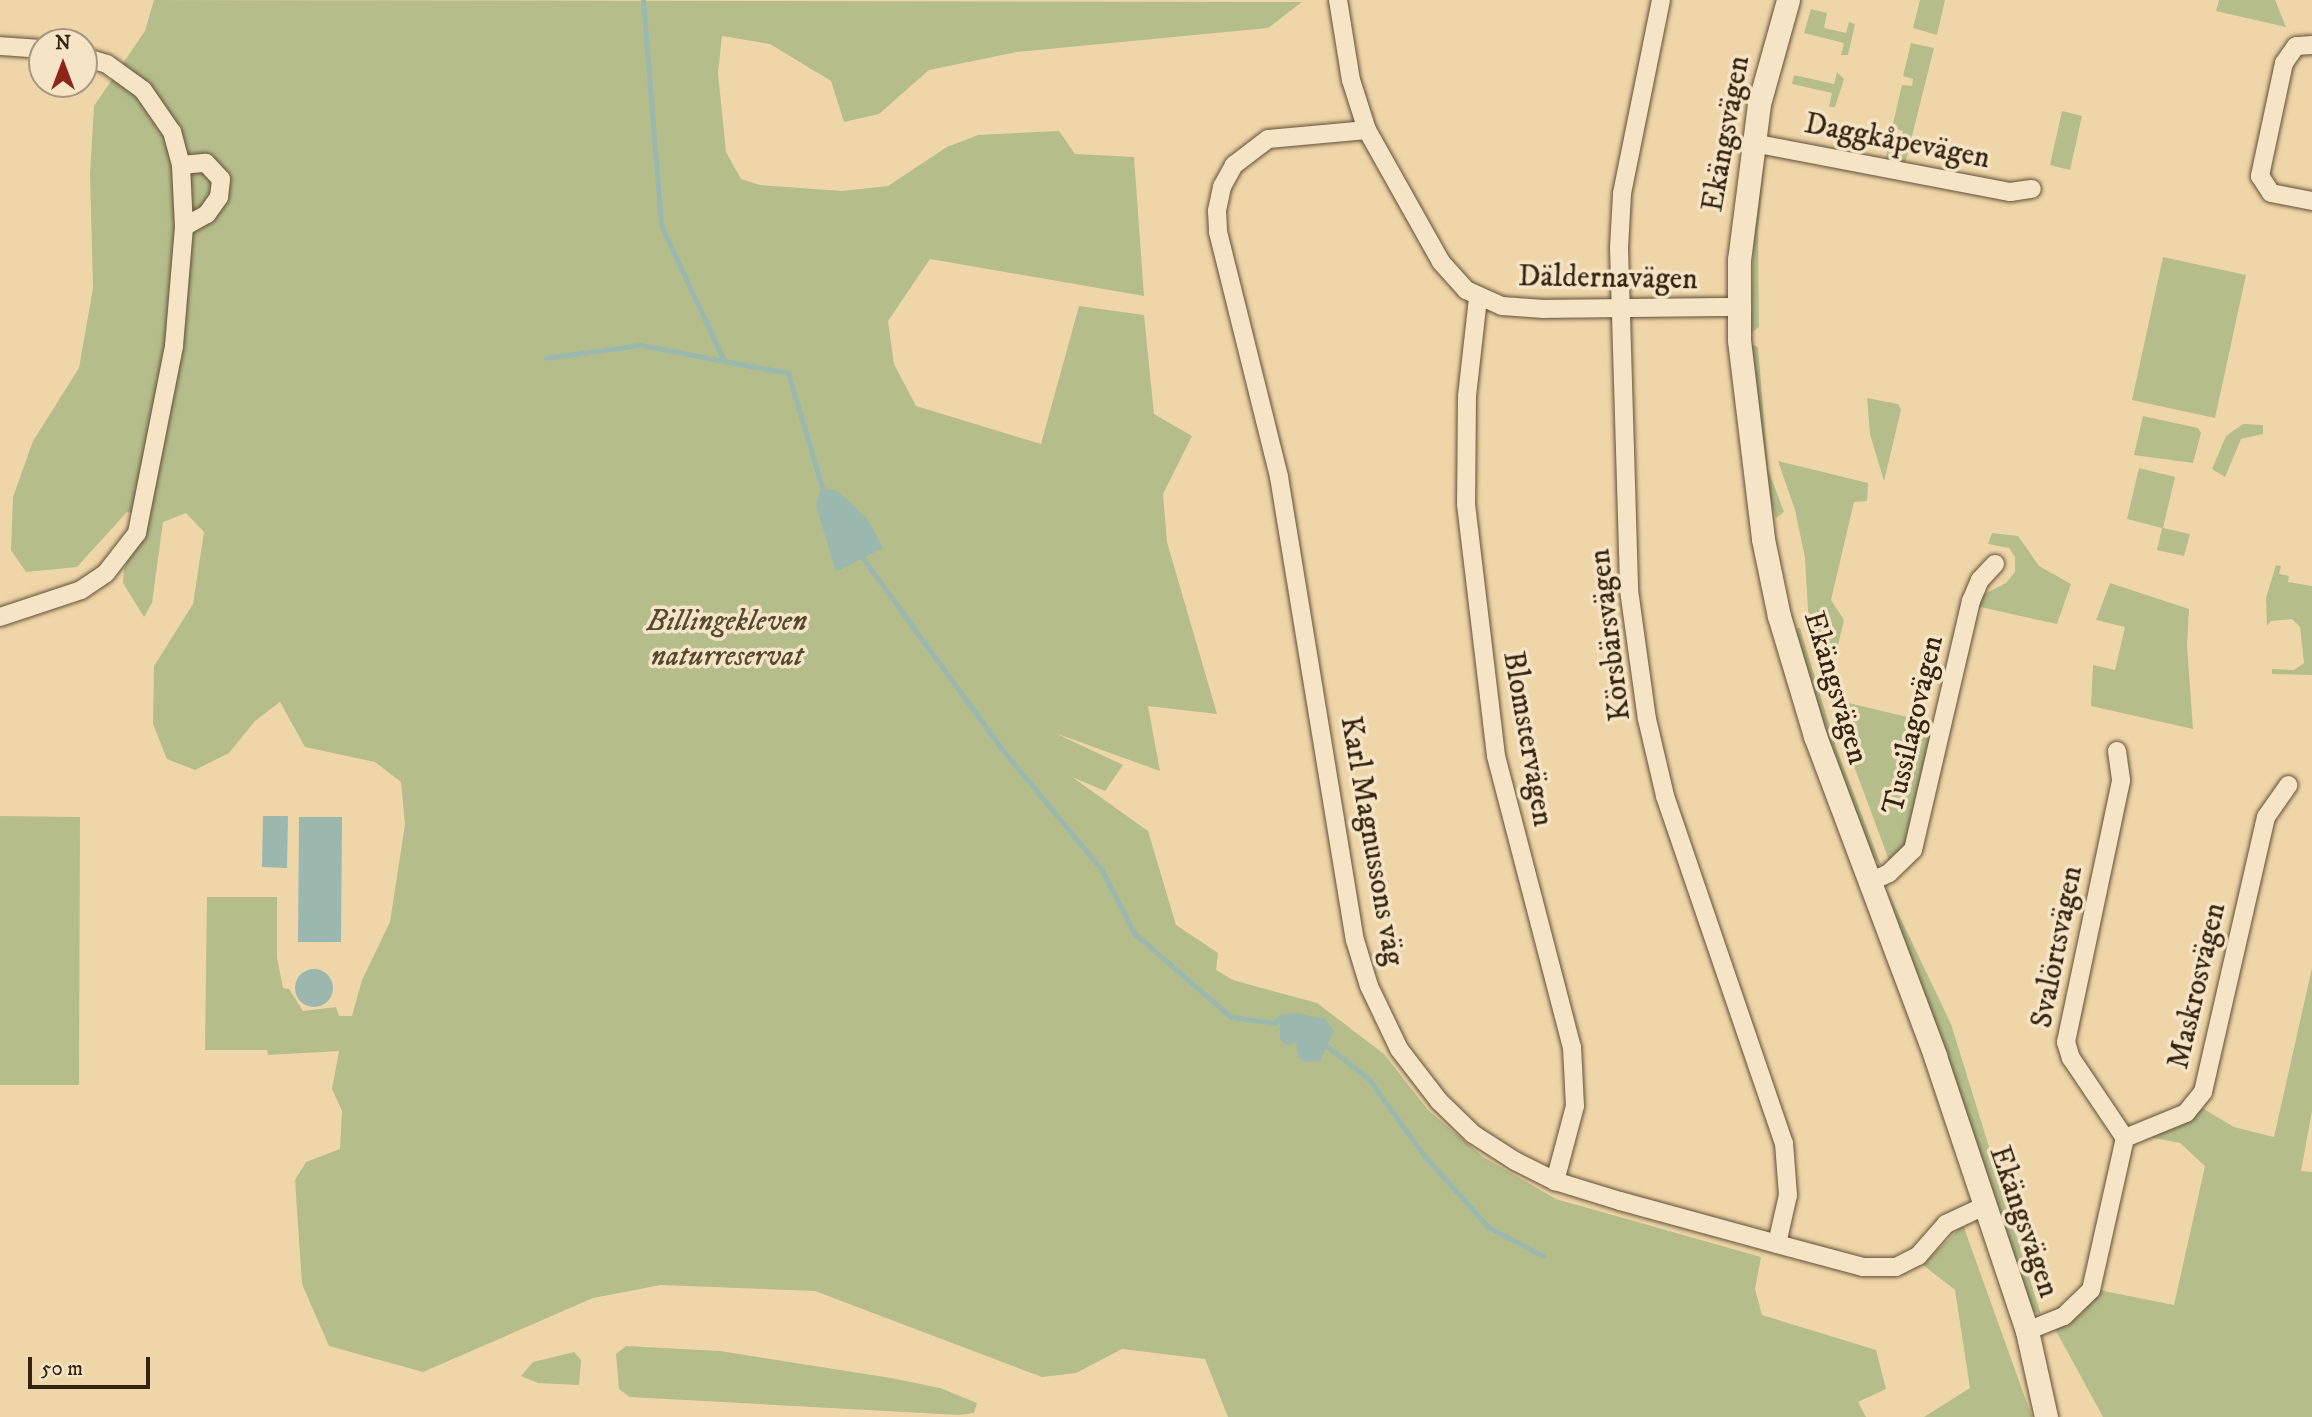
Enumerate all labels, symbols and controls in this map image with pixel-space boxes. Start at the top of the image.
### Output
north arrow [28,28,98,98]
text: N [55,32,71,55]
street label: Ekängsvägen [1696,53,1758,215]
street label: Daggkåpevägen [1801,106,1993,178]
street label: Däldernavägen [1518,259,1698,299]
street label: Körsbärsvägen [1583,547,1639,723]
park label: Billingekleven naturreservat [647,604,807,674]
street label: Ekängsvägen [1795,607,1875,769]
street label: Tussilagovägen [1876,632,1952,818]
street label: Blomstervägen [1494,649,1560,829]
street label: Karl Magnussons väg [1331,714,1411,968]
street label: Svalörtsvägen [2025,863,2091,1031]
street label: Maskrosvägen [2161,899,2235,1073]
street label: Ekängsvägen [1980,1142,2066,1302]
scale bar [32,1344,154,1388]
text: 50 m [41,1356,83,1382]

